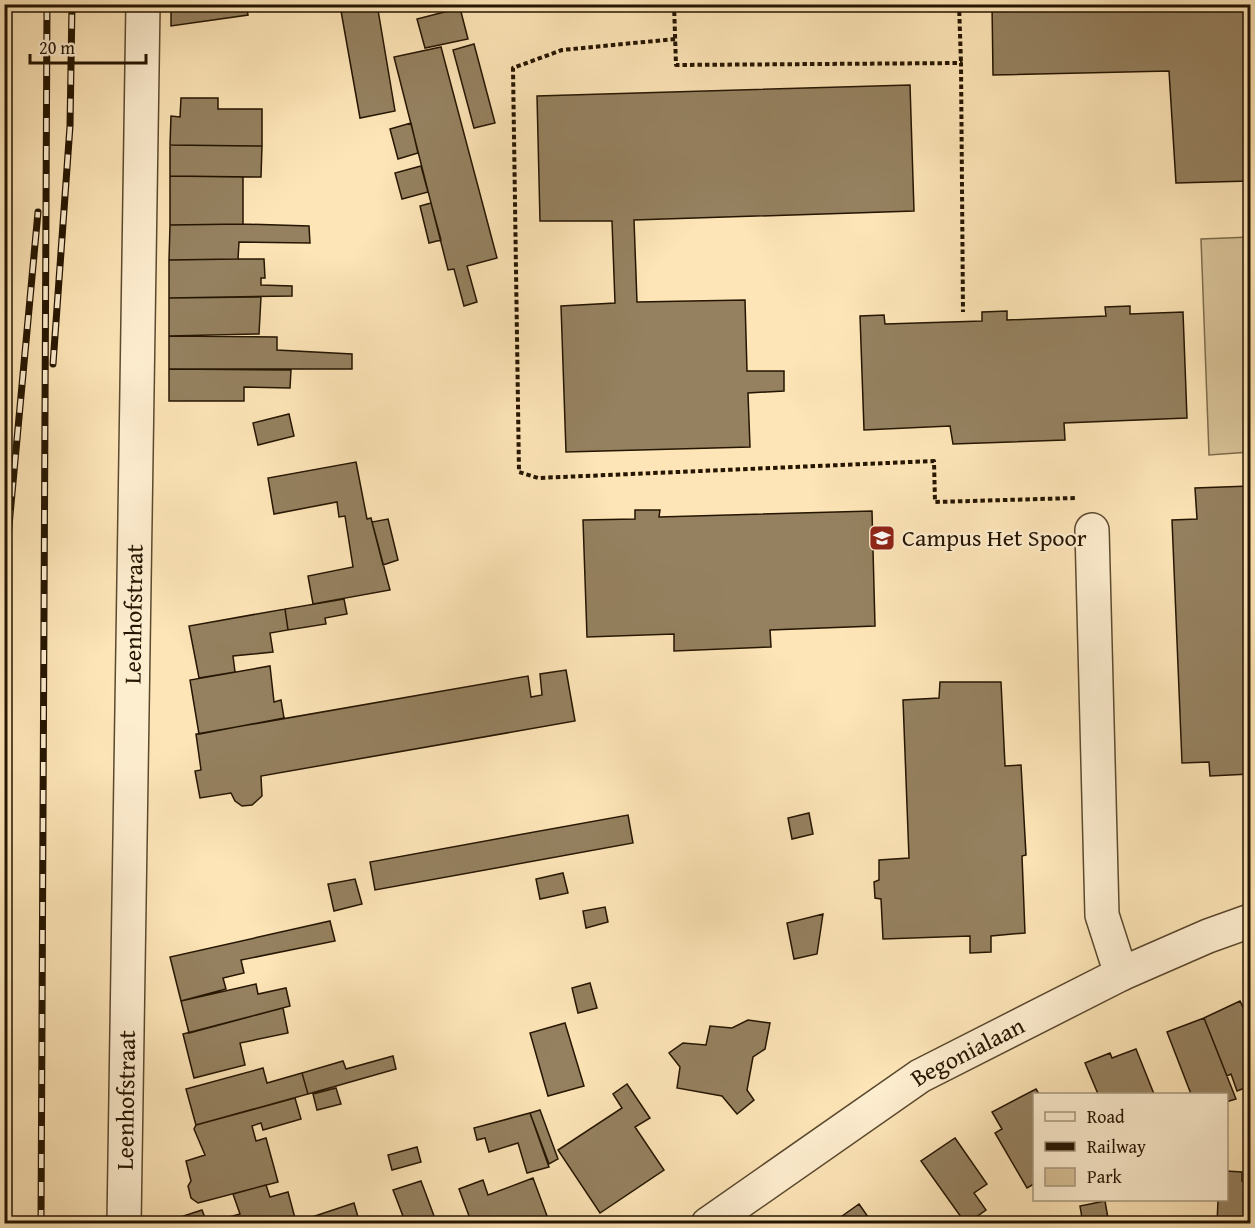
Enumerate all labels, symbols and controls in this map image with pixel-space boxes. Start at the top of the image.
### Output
scale bar [30,27,146,65]
text: 20 m [39,34,75,61]
place label: Campus Het Spoor [902,520,1087,555]
school or university icon: Campus Het Spoor [867,523,897,553]
street label: Leenhofstraat [114,543,152,684]
street label: Begonialaan [903,1008,1031,1095]
street label: Leenhofstraat [107,1029,144,1170]
legend [1033,1093,1228,1201]
text: Road [1087,1103,1125,1130]
text: Railway [1087,1133,1146,1160]
text: Park [1087,1163,1123,1190]

